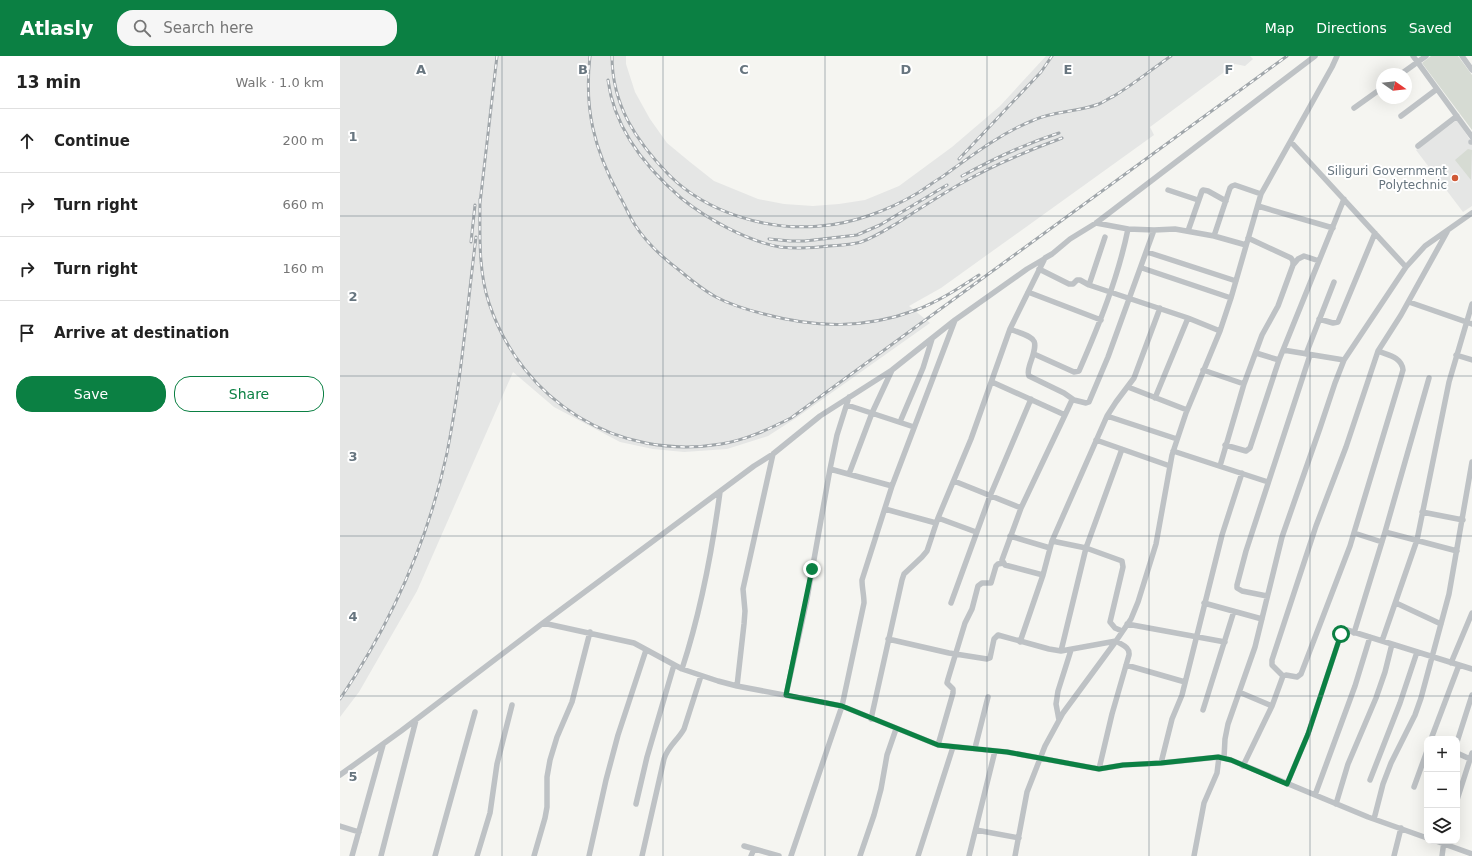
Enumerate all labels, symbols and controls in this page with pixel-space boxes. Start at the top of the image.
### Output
search box [117,10,397,46]
text: Atlasly [20,17,93,39]
icon: search [131,17,153,39]
text: Search here [163,19,253,37]
text: Map [1265,20,1294,36]
text: Directions [1316,20,1387,36]
text: Saved [1409,20,1452,36]
text: A [416,62,426,77]
text: B [578,62,588,77]
text: C [739,62,749,77]
text: D [901,62,912,77]
text: E [1064,62,1072,77]
text: F [1225,62,1233,77]
north arrow [1376,68,1412,104]
text: 13 min [16,72,81,92]
text: Walk · 1.0 km [235,75,324,90]
text: 1 [348,129,358,144]
icon: ahead [16,130,38,152]
text: Continue [54,132,130,150]
text: 200 m [282,133,324,148]
place label: Siliguri Government Polytechnic [1327,164,1447,192]
marker: Siliguri Government Polytechnic [1450,173,1460,183]
icon: right [16,194,38,216]
text: Turn right [54,196,138,214]
text: 660 m [282,197,324,212]
icon: right [16,258,38,280]
text: Turn right [54,260,138,278]
text: 160 m [282,261,324,276]
text: 2 [348,289,358,304]
icon: arrive [16,322,38,344]
text: Arrive at destination [54,324,229,342]
button: Save [16,376,166,412]
button: Share [174,376,324,412]
text: 3 [348,449,358,464]
route end [803,560,821,578]
text: 4 [348,609,358,624]
route start [1332,625,1350,643]
map controls [1424,736,1460,844]
button: + [1424,736,1460,772]
text: 5 [348,769,358,784]
button: − [1424,772,1460,808]
button: layers [1424,808,1460,844]

